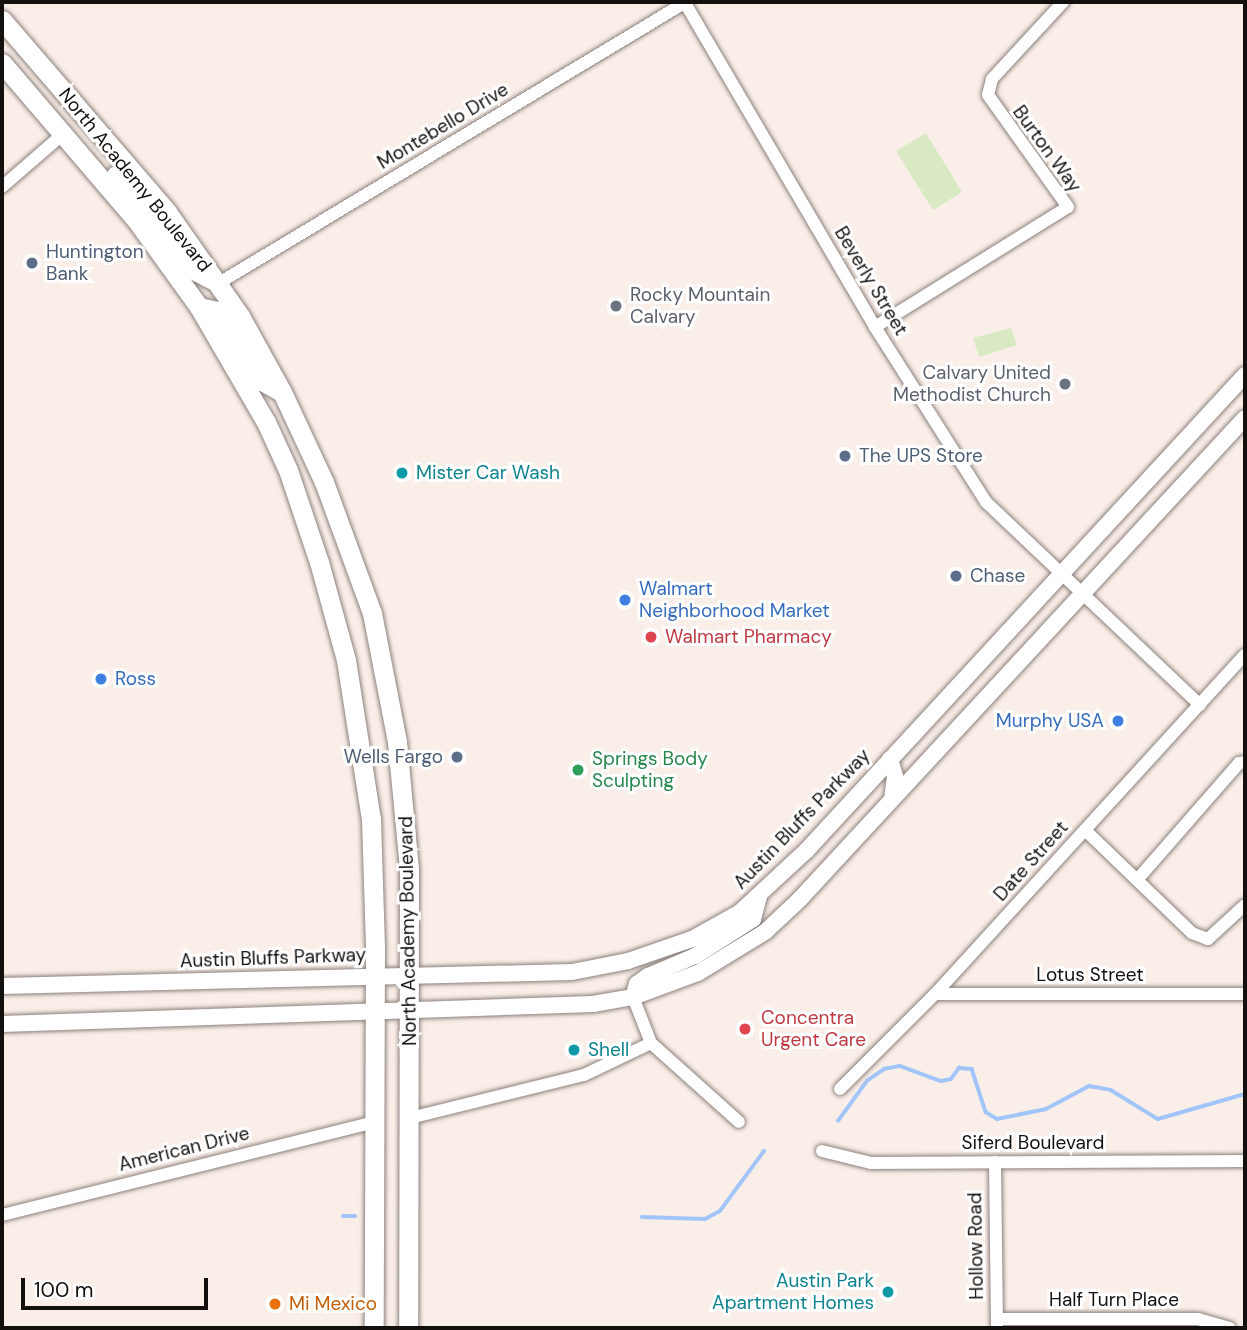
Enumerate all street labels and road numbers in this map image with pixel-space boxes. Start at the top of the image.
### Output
street label: Montebello Drive [373,78,513,174]
street label: North Academy Boulevard [54,84,216,276]
street label: Burton Way [1008,101,1086,197]
street label: Beverly Street [830,222,912,340]
street label: Austin Bluffs Parkway [729,744,875,894]
street label: North Academy Boulevard [395,816,421,1046]
street label: Date Street [989,816,1073,906]
street label: Austin Bluffs Parkway [179,943,367,973]
street label: Lotus Street [1036,964,1144,986]
street label: American Drive [116,1122,252,1176]
street label: Siferd Boulevard [962,1132,1104,1154]
street label: Hollow Road [964,1192,988,1300]
street label: Half Turn Place [1049,1289,1179,1311]

